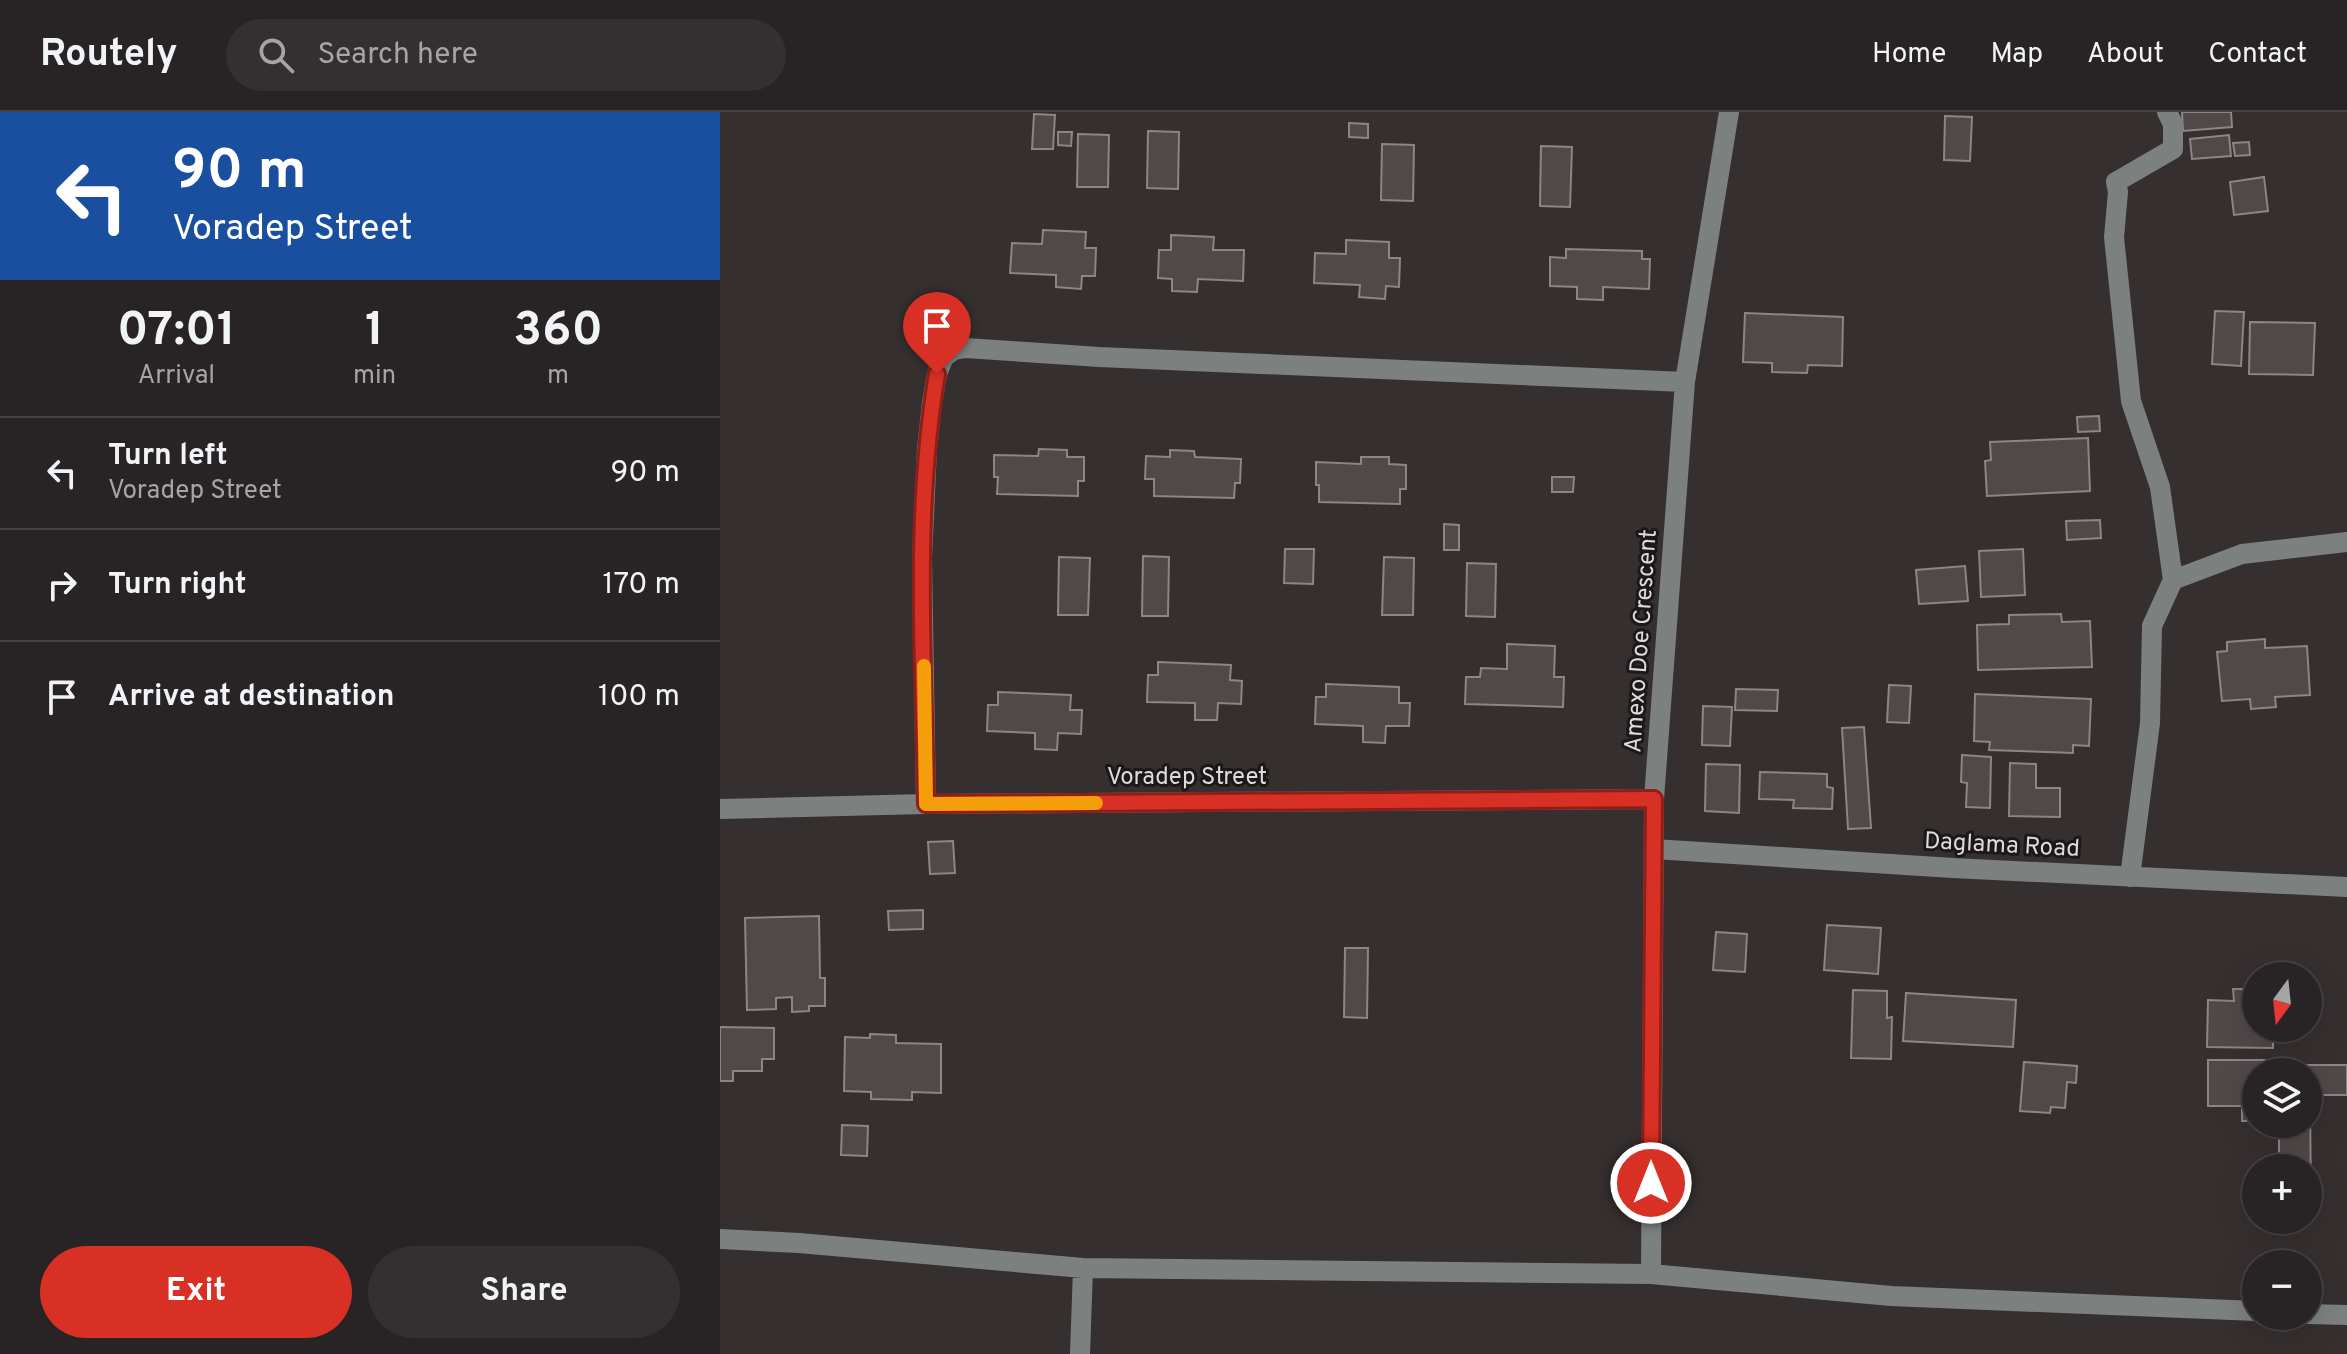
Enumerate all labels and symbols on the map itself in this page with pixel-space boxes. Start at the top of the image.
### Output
pin [903,292,971,374]
street label: Amexo Doe Crescent [1619,528,1665,754]
street label: Voradep Street [1107,763,1267,793]
street label: Daglama Road [1923,827,2081,865]
north arrow [2242,962,2322,1042]
position arrow [1609,1141,1693,1225]

